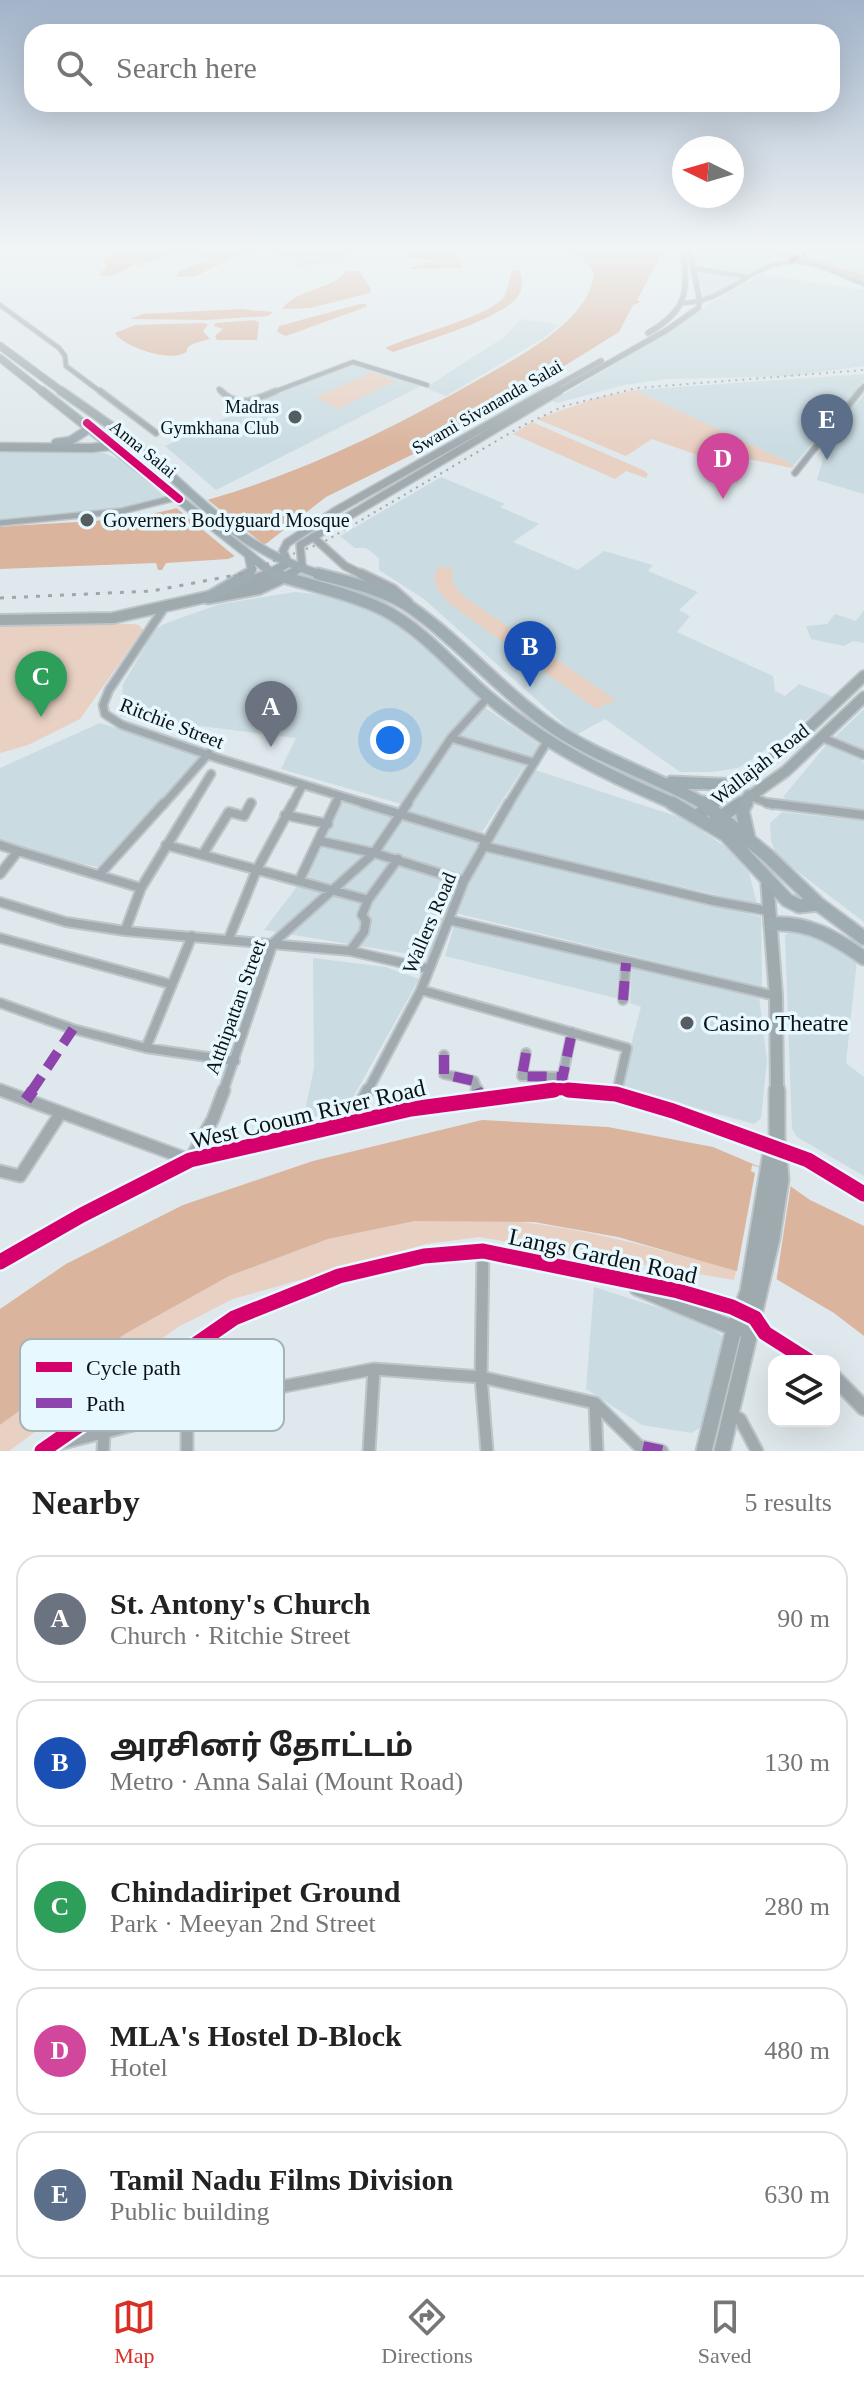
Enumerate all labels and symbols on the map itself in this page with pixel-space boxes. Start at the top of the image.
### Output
north arrow [672,136,744,208]
street label: Swami Sivananda Salai [408,356,566,458]
pin: E [801,394,853,460]
place label: Madras Gymkhana Club [161,397,279,438]
marker: Madras Gymkhana Club [286,408,304,426]
street label: Anna Salai [106,416,180,482]
pin: D [697,433,749,499]
place label: Governers Bodyguard Mosque [103,509,350,532]
marker: Governers Bodyguard Mosque [78,511,96,529]
pin: B [504,621,556,687]
pin: C [15,651,67,717]
pin: A [245,681,297,747]
street label: Ritchie Street [117,693,227,753]
street label: Wallajah Road [707,719,814,810]
your location [370,720,410,760]
street label: Wallers Road [398,869,460,977]
street label: Atthipattan Street [200,936,271,1078]
place label: Casino Theatre [703,1010,849,1036]
marker: Casino Theatre [678,1014,696,1032]
street label: West Cooum River Road [188,1074,428,1154]
street label: Langs Garden Road [506,1223,700,1289]
legend [20,1339,284,1431]
text: Cycle path [86,1355,181,1380]
text: Path [86,1391,125,1416]

